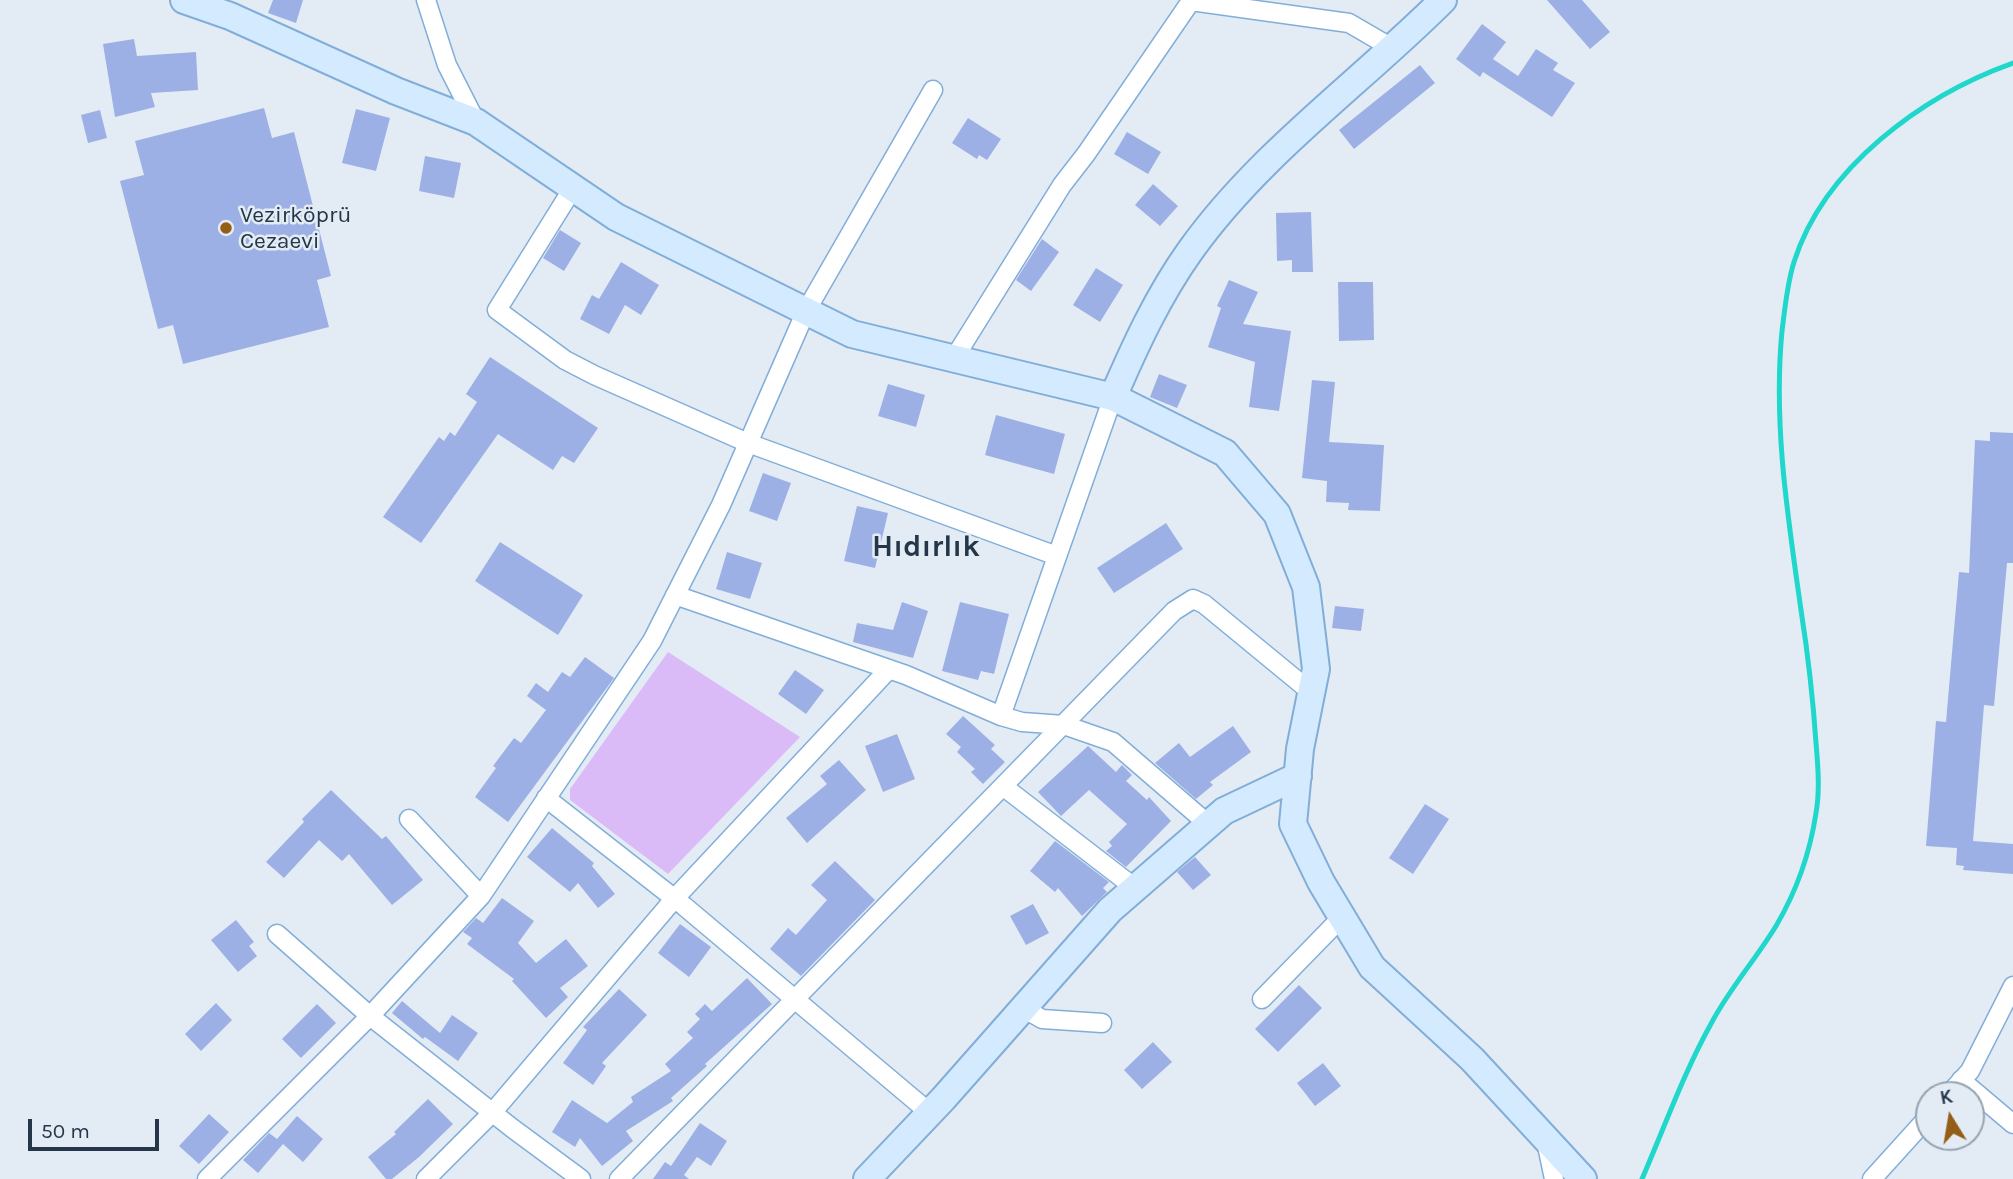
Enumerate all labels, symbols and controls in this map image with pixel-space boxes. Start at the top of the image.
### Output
place label: Vezirköprü Cezaevi [240,201,351,255]
marker: Vezirköprü Cezaevi [218,220,234,236]
district label: Hıdırlık [872,529,980,565]
north arrow [1915,1081,1985,1151]
text: K [1938,1085,1955,1109]
scale bar [32,1106,163,1150]
text: 50 m [41,1119,90,1143]

